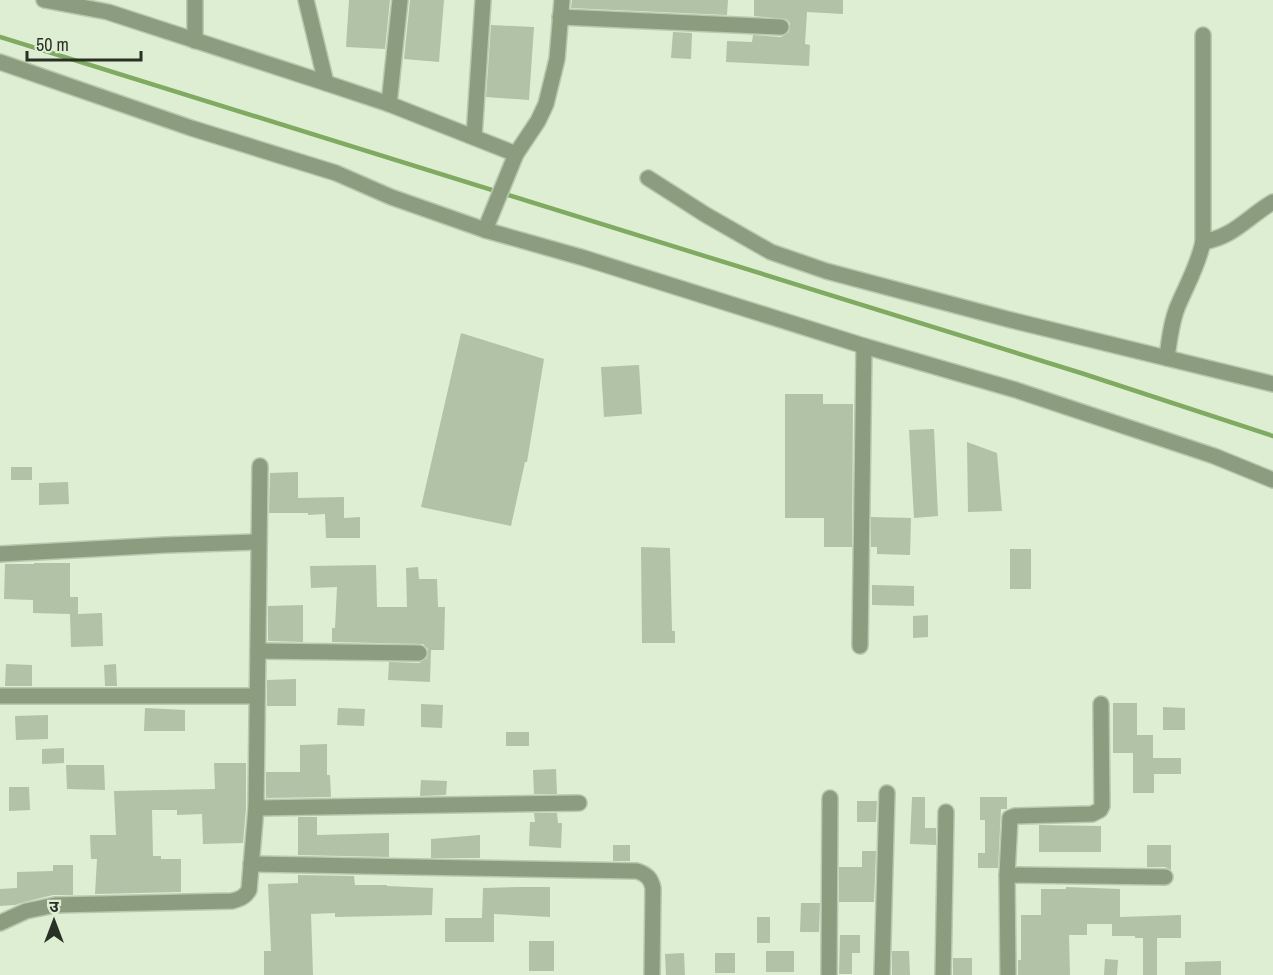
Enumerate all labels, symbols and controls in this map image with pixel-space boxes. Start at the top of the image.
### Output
scale bar [27,24,141,62]
text: 50 m [36,32,69,57]
north arrow [24,891,84,951]
text: उ [49,895,59,917]

